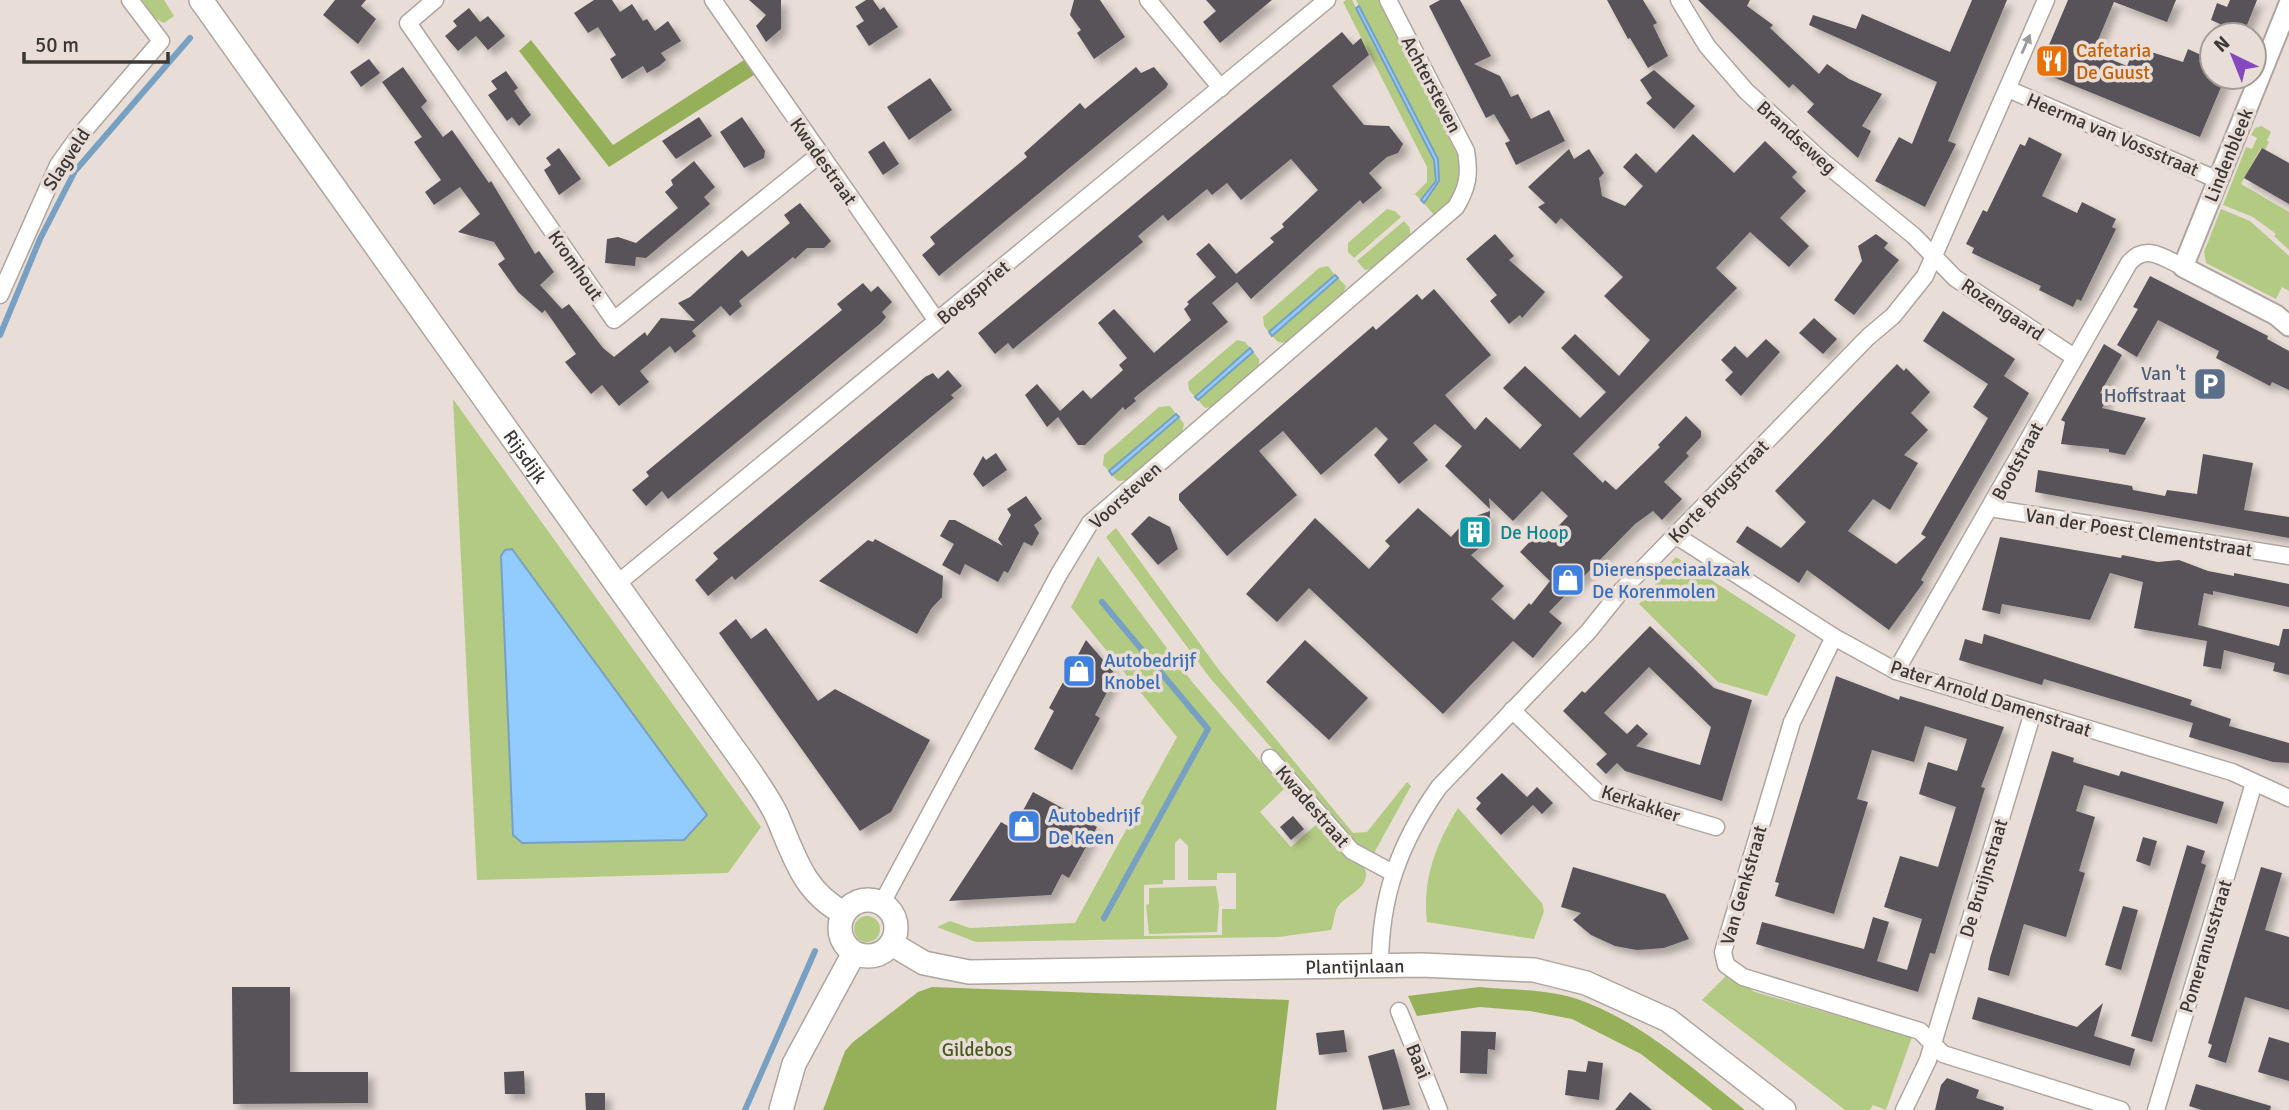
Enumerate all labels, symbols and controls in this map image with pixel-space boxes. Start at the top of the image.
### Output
scale bar [24,21,168,65]
north arrow [2198,21,2268,91]
text: N [2209,31,2235,58]
text: 50 m [35,32,79,58]
street label: Achtersteven [1396,32,1467,137]
one-way arrow [2021,34,2032,55]
place label: Cafetaria De Guust [2076,39,2151,85]
restaurant icon: Cafetaria De Guust [2033,42,2071,80]
street label: Heerma van Vossstraat [2023,88,2203,182]
street label: Brandseweg [1752,96,1841,180]
street label: Lindenbleek [2199,105,2259,206]
street label: Kwadestraat [784,113,862,210]
street label: Slagveld [38,124,96,195]
street label: Kromhout [542,226,608,306]
street label: Boegspriet [932,255,1015,330]
street label: Rozengaard [1956,273,2049,346]
place label: Van 't Hoffstraat [2104,362,2186,408]
parking icon: Van 't Hoffstraat [2191,365,2229,403]
street label: Bootstraat [1987,418,2049,505]
street label: Rijsdijk [498,425,552,489]
street label: Korte Brugstraat [1663,435,1774,548]
street label: Voorsteven [1085,457,1167,534]
street label: Van der Poest Clementstraat [2024,503,2254,563]
building icon: De Hoop [1456,513,1494,551]
place label: De Hoop [1500,521,1569,545]
place label: Dierenspeciaalzaak De Korenmolen [1592,558,1751,604]
shop icon: Dierenspeciaalzaak De Korenmolen [1549,561,1587,599]
place label: Autobedrijf Knobel [1104,649,1197,695]
shop icon: Autobedrijf Knobel [1060,652,1098,690]
street label: Pater Arnold Damenstraat [1887,655,2095,743]
street label: Kwadestraat [1270,761,1355,853]
street label: Kerkakker [1598,780,1683,828]
place label: Autobedrijf De Keen [1048,804,1141,850]
shop icon: Autobedrijf De Keen [1005,807,1043,845]
street label: De Bruijnstraat [1955,816,2013,941]
street label: Van Genkstraat [1715,822,1773,948]
street label: Pomeranusstraat [2174,877,2238,1016]
street label: Plantijnlaan [1305,954,1405,980]
park label: Gildebos [942,1038,1012,1062]
street label: Baai [1400,1040,1436,1083]

